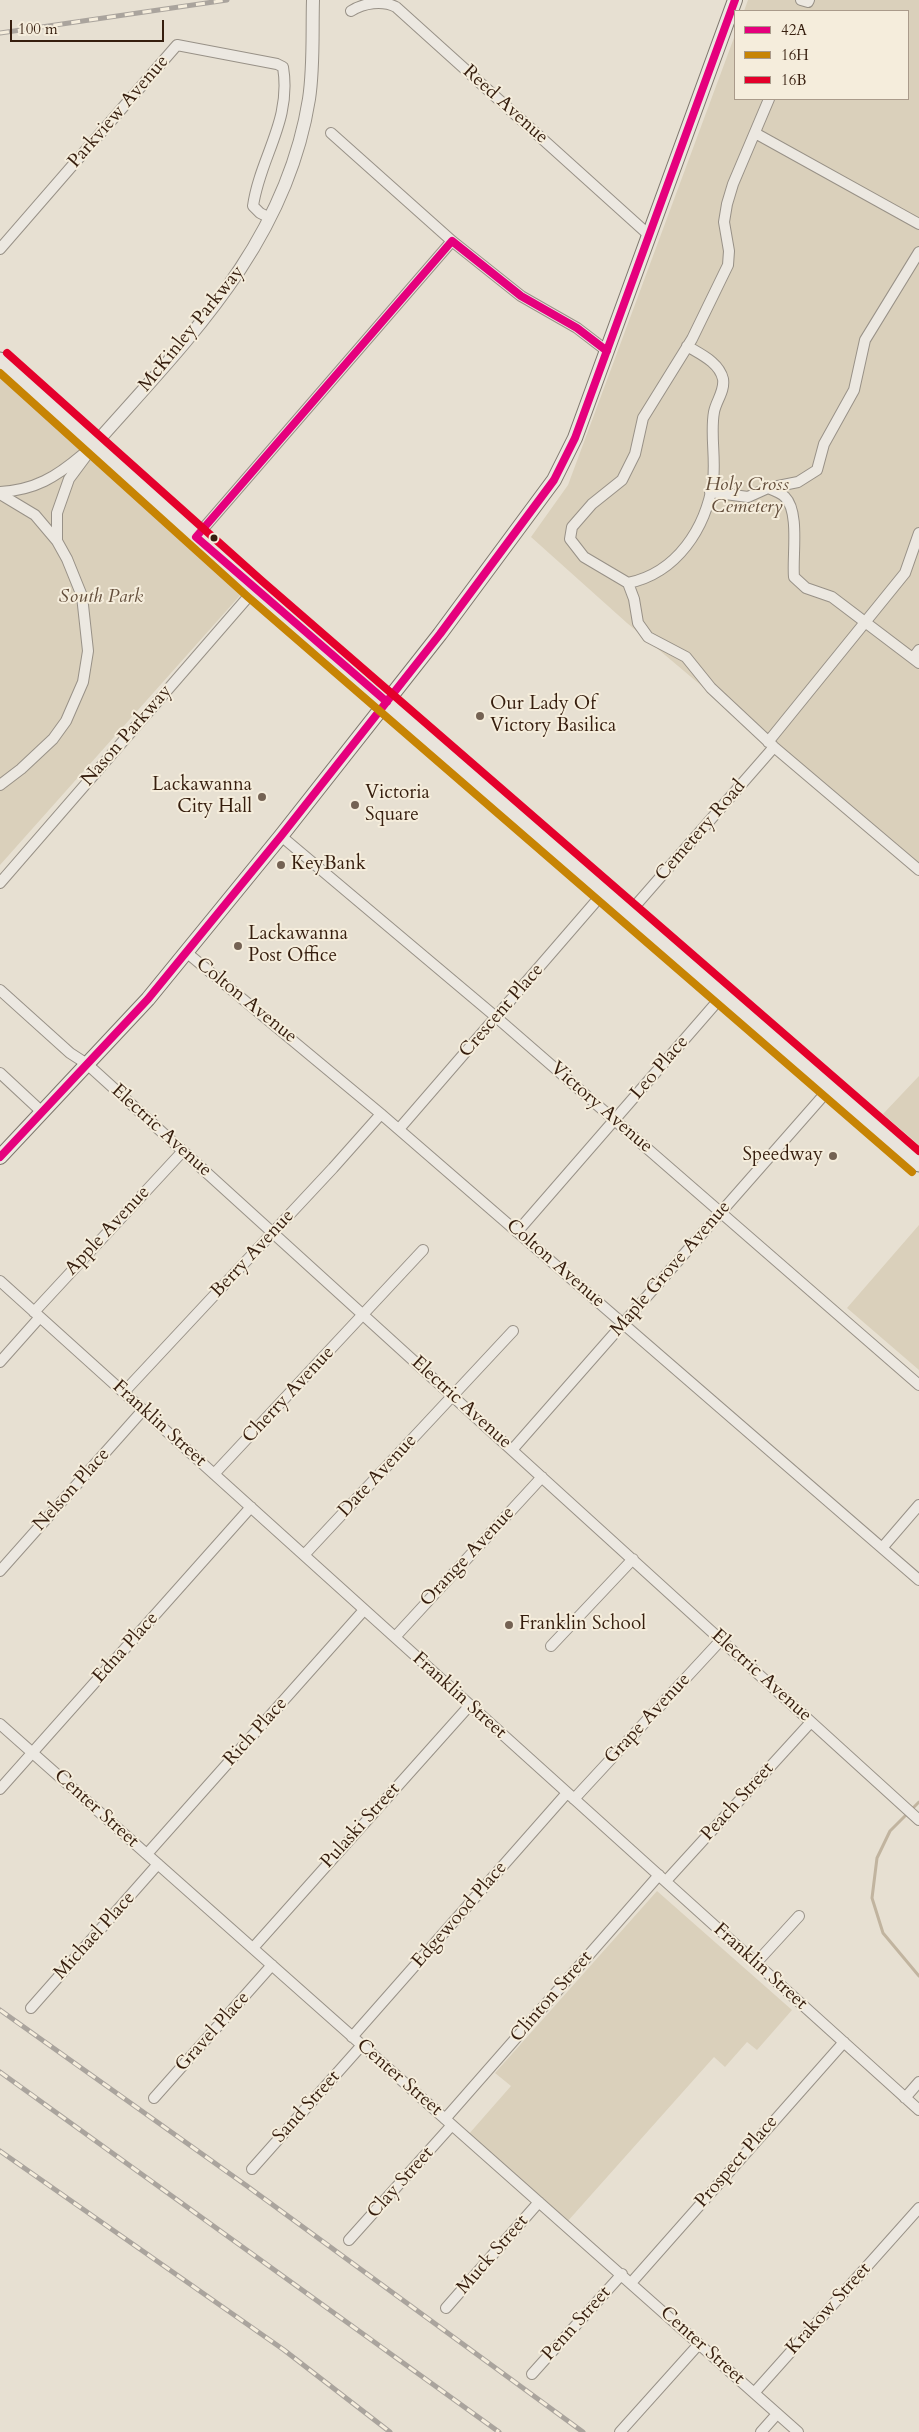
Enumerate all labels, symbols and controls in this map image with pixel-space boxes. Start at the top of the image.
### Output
scale bar [12,10,166,42]
legend [734,10,909,100]
text: 100 m [18,19,58,39]
text: 42A [781,20,807,40]
text: 16H [781,45,809,65]
street label: Parkview Avenue [64,51,174,173]
street label: Reed Avenue [458,61,552,149]
text: 16B [781,70,807,90]
street label: McKinley Parkway [134,261,250,397]
park label: Holy Cross Cemetery [705,475,789,519]
unlabelled marker [209,533,219,543]
park label: South Park [59,587,143,609]
street label: Nason Parkway [77,681,177,791]
place label: Our Lady Of Victory Basilica [490,694,616,738]
marker: Our Lady Of Victory Basilica [474,710,486,722]
place label: Lackawanna City Hall [152,775,252,819]
street label: Cemetery Road [651,776,751,886]
place label: Victoria Square [365,783,430,827]
marker: Lackawanna City Hall [256,791,268,803]
marker: Victoria Square [349,799,361,811]
place label: KeyBank [291,854,366,876]
marker: KeyBank [275,859,287,871]
place label: Lackawanna Post Office [248,924,348,968]
marker: Lackawanna Post Office [232,940,244,952]
street label: Colton Avenue [191,953,301,1049]
street label: Crescent Place [455,959,549,1063]
street label: Leo Place [626,1031,694,1105]
street label: Victory Avenue [545,1057,657,1159]
street label: Electric Avenue [106,1080,216,1182]
place label: Speedway [743,1145,823,1167]
marker: Speedway [827,1150,839,1162]
street label: Apple Avenue [61,1182,155,1280]
street label: Maple Grove Avenue [606,1197,736,1341]
street label: Berry Avenue [206,1205,300,1303]
street label: Colton Avenue [501,1215,609,1313]
street label: Cherry Avenue [238,1342,340,1448]
street label: Electric Avenue [406,1352,516,1454]
street label: Franklin Street [107,1376,211,1472]
street label: Date Avenue [334,1430,422,1522]
street label: Nelson Place [29,1444,115,1536]
street label: Orange Avenue [416,1502,520,1612]
street label: Edna Place [88,1608,164,1688]
place label: Franklin School [519,1614,646,1636]
marker: Franklin School [503,1619,515,1631]
street label: Electric Avenue [706,1625,816,1727]
street label: Franklin Street [407,1648,511,1744]
street label: Grape Avenue [600,1669,696,1769]
street label: Rich Place [219,1693,293,1771]
street label: Peach Street [697,1758,779,1846]
street label: Center Street [49,1765,143,1853]
street label: Pulaski Street [317,1778,405,1874]
street label: Edgewood Place [408,1857,512,1973]
street label: Michael Place [49,1887,141,1985]
street label: Franklin Street [708,1919,812,2015]
street label: Clinton Street [506,1947,598,2047]
street label: Gravel Place [171,1987,255,2077]
street label: Center Street [351,2035,447,2121]
street label: Sand Street [269,2066,345,2148]
street label: Prospect Place [691,2111,783,2213]
street label: Clay Street [363,2143,439,2223]
street label: Muck Street [452,2211,534,2299]
street label: Krakow Street [782,2258,876,2360]
street label: Penn Street [538,2282,616,2366]
street label: Center Street [655,2302,749,2390]

